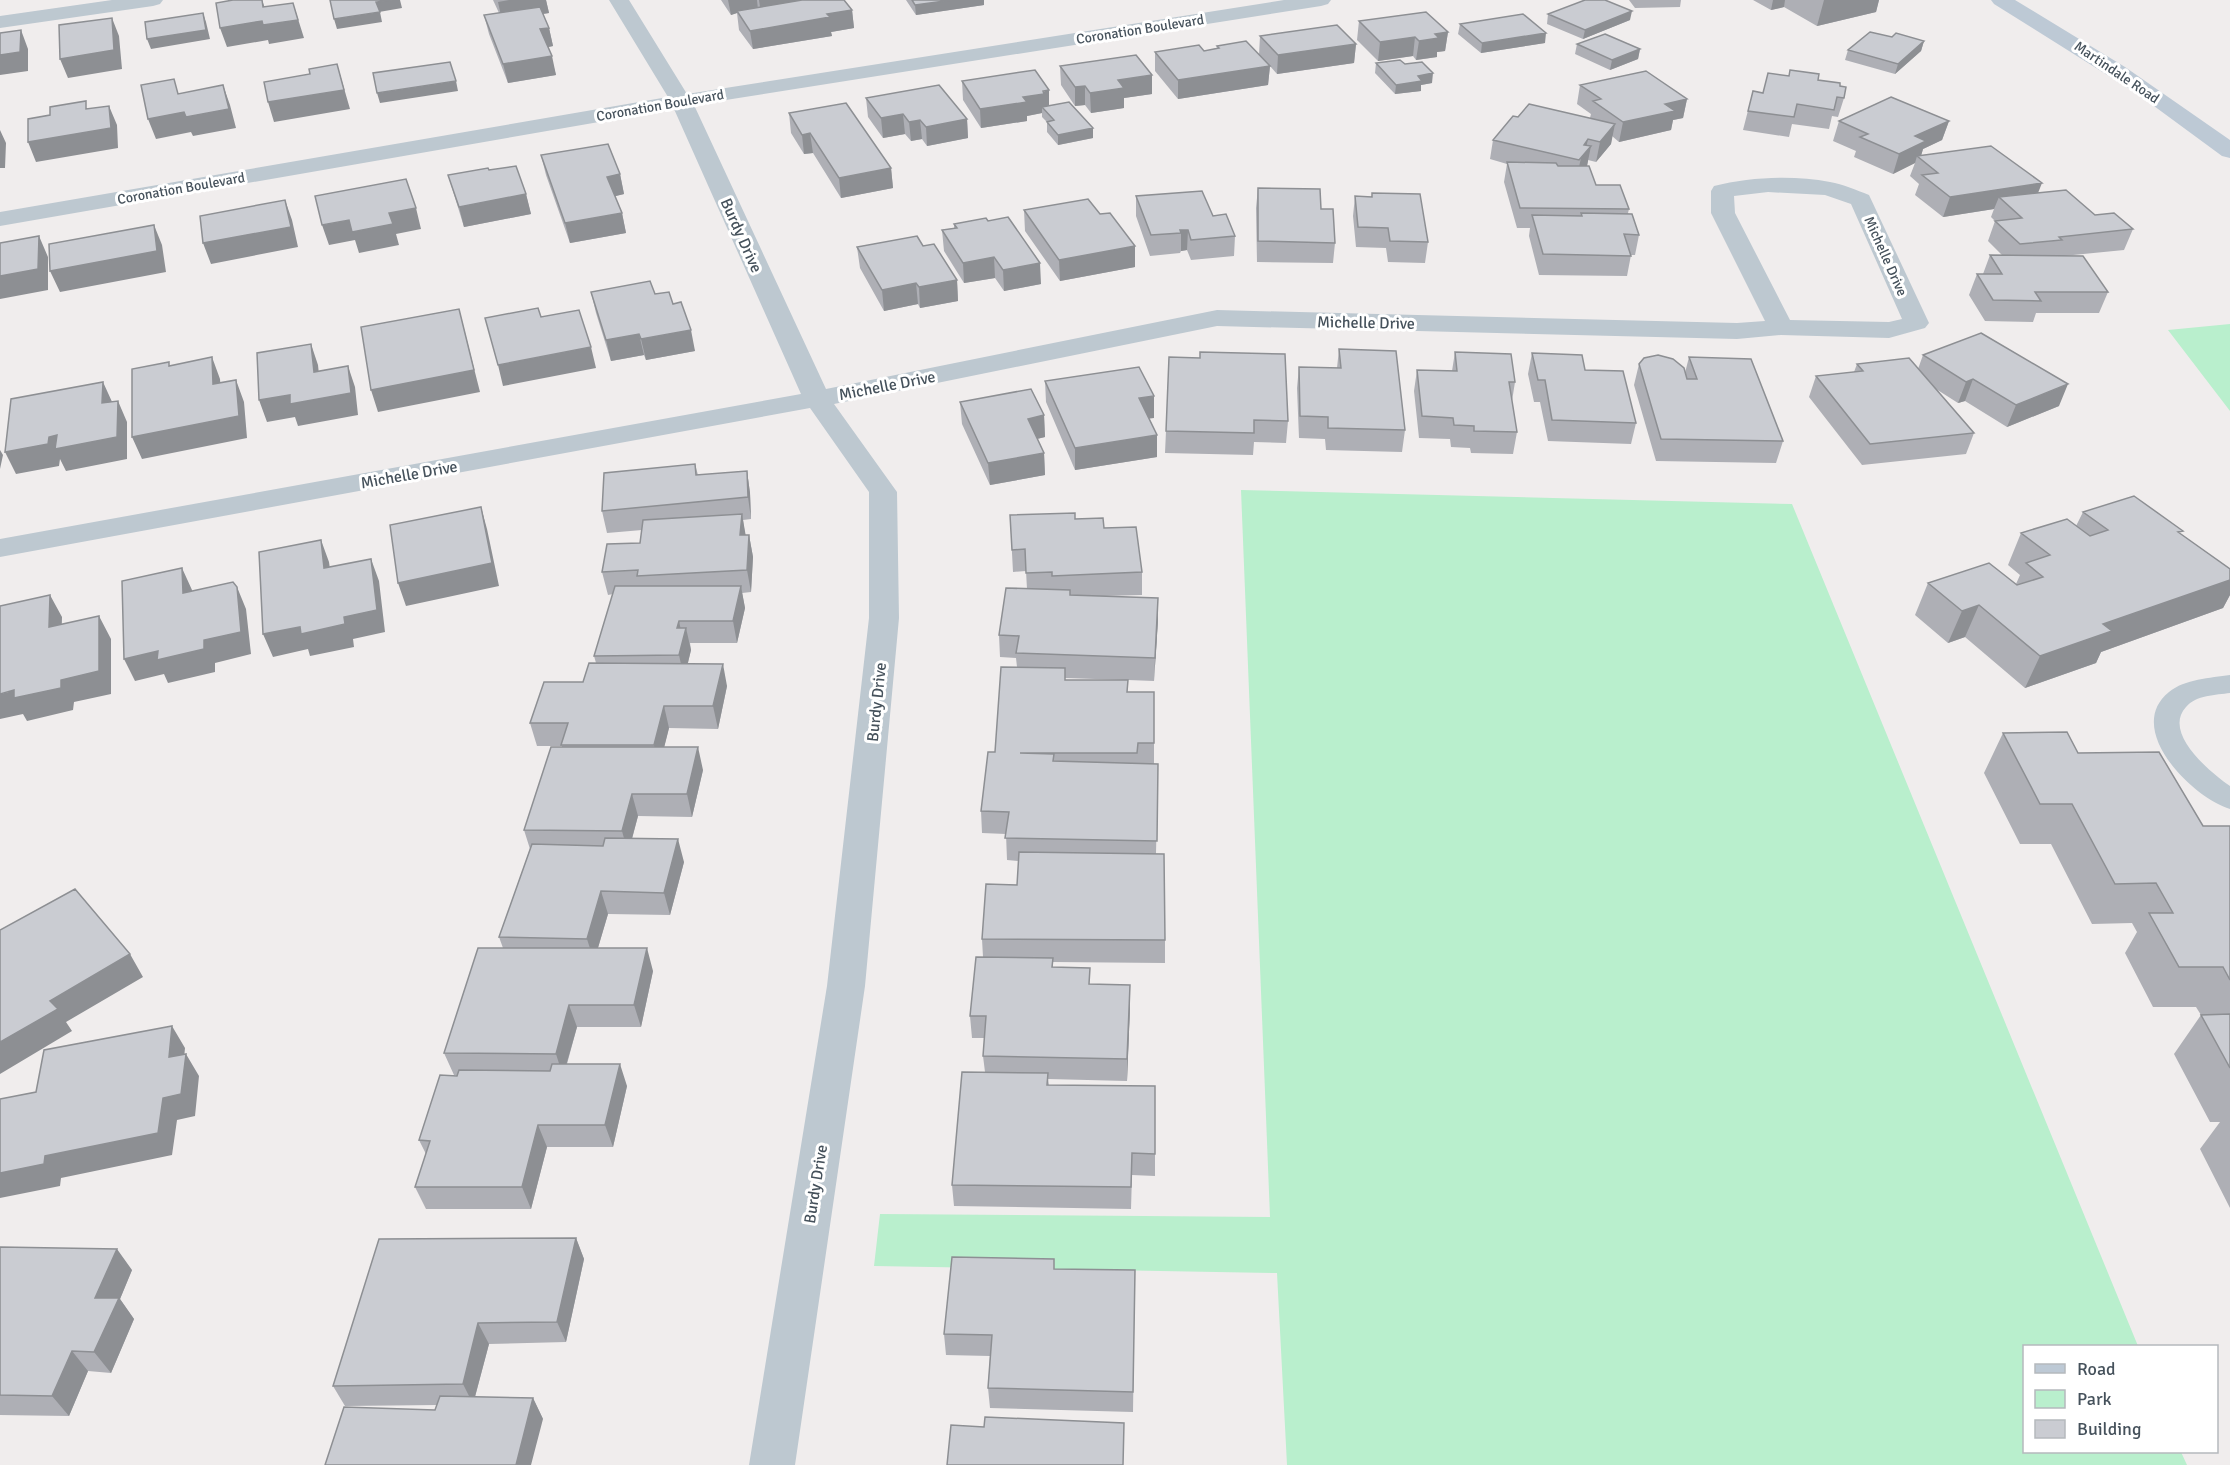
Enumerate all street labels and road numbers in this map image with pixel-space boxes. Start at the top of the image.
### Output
street label: Coronation Boulevard [1075,11,1205,48]
street label: Martindale Road [2071,38,2162,107]
street label: Coronation Boulevard [595,86,725,125]
street label: Coronation Boulevard [116,169,246,208]
street label: Burdy Drive [716,195,766,276]
street label: Michelle Drive [1860,214,1911,299]
street label: Michelle Drive [1317,312,1415,334]
street label: Michelle Drive [837,367,937,405]
street label: Michelle Drive [359,457,459,493]
street label: Burdy Drive [863,662,891,743]
street label: Burdy Drive [800,1143,832,1225]

